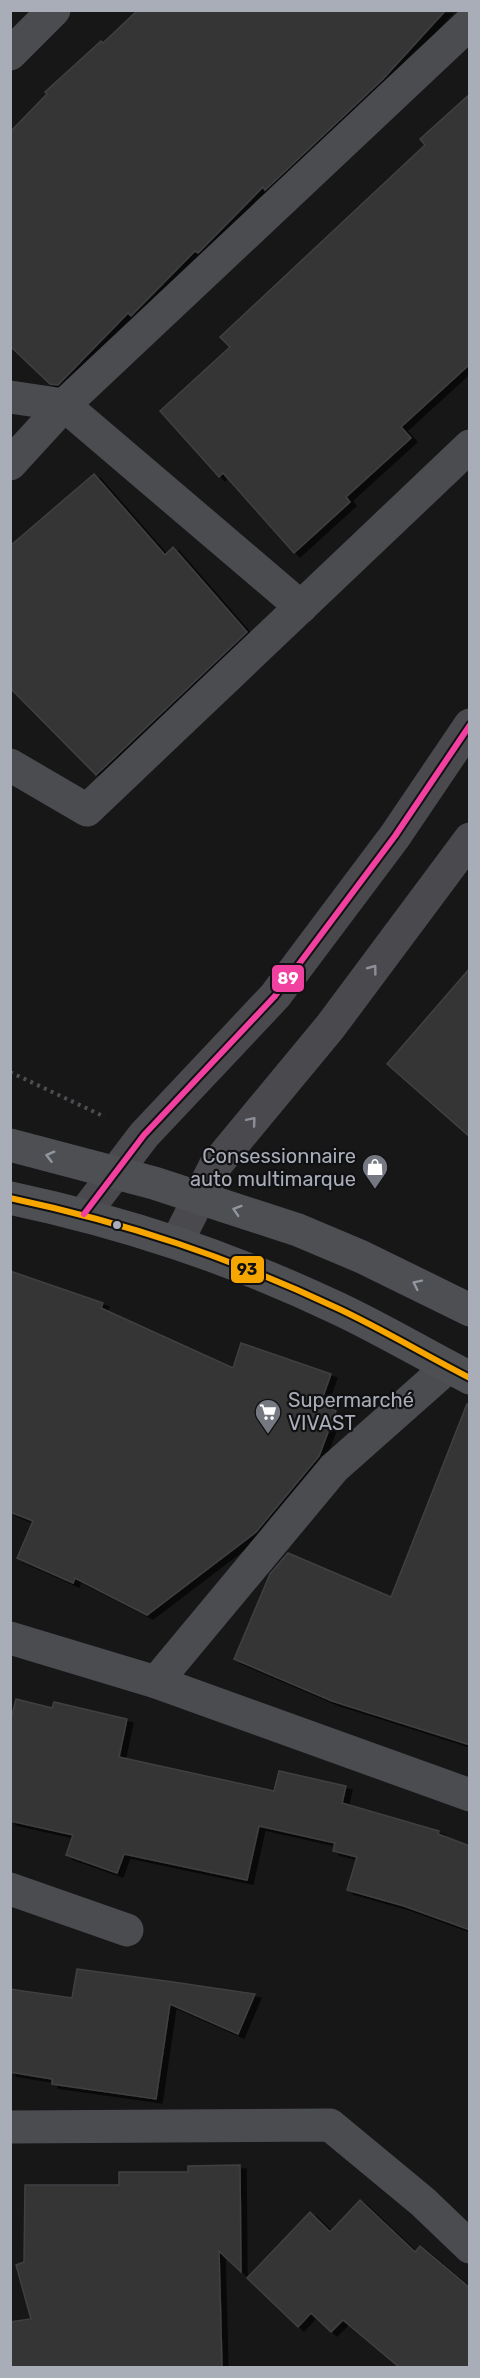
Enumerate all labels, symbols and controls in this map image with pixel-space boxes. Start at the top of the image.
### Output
line badge: 89 [271,964,305,993]
one-way arrow [366,965,377,976]
text: 89 [277,969,299,988]
one-way arrow [244,1117,255,1128]
place label: Consessionnaire auto multimarque [190,1144,356,1191]
one-way arrow [45,1150,55,1163]
shop icon: Consessionnaire auto multimarque [360,1152,390,1190]
one-way arrow [232,1205,243,1218]
unlabelled marker [111,1219,123,1231]
line badge: 93 [230,1255,265,1284]
text: 93 [237,1260,257,1279]
one-way arrow [413,1279,424,1291]
place label: Supermarché VIVAST [288,1388,414,1435]
supermarket icon: Supermarché VIVAST [253,1397,283,1435]

